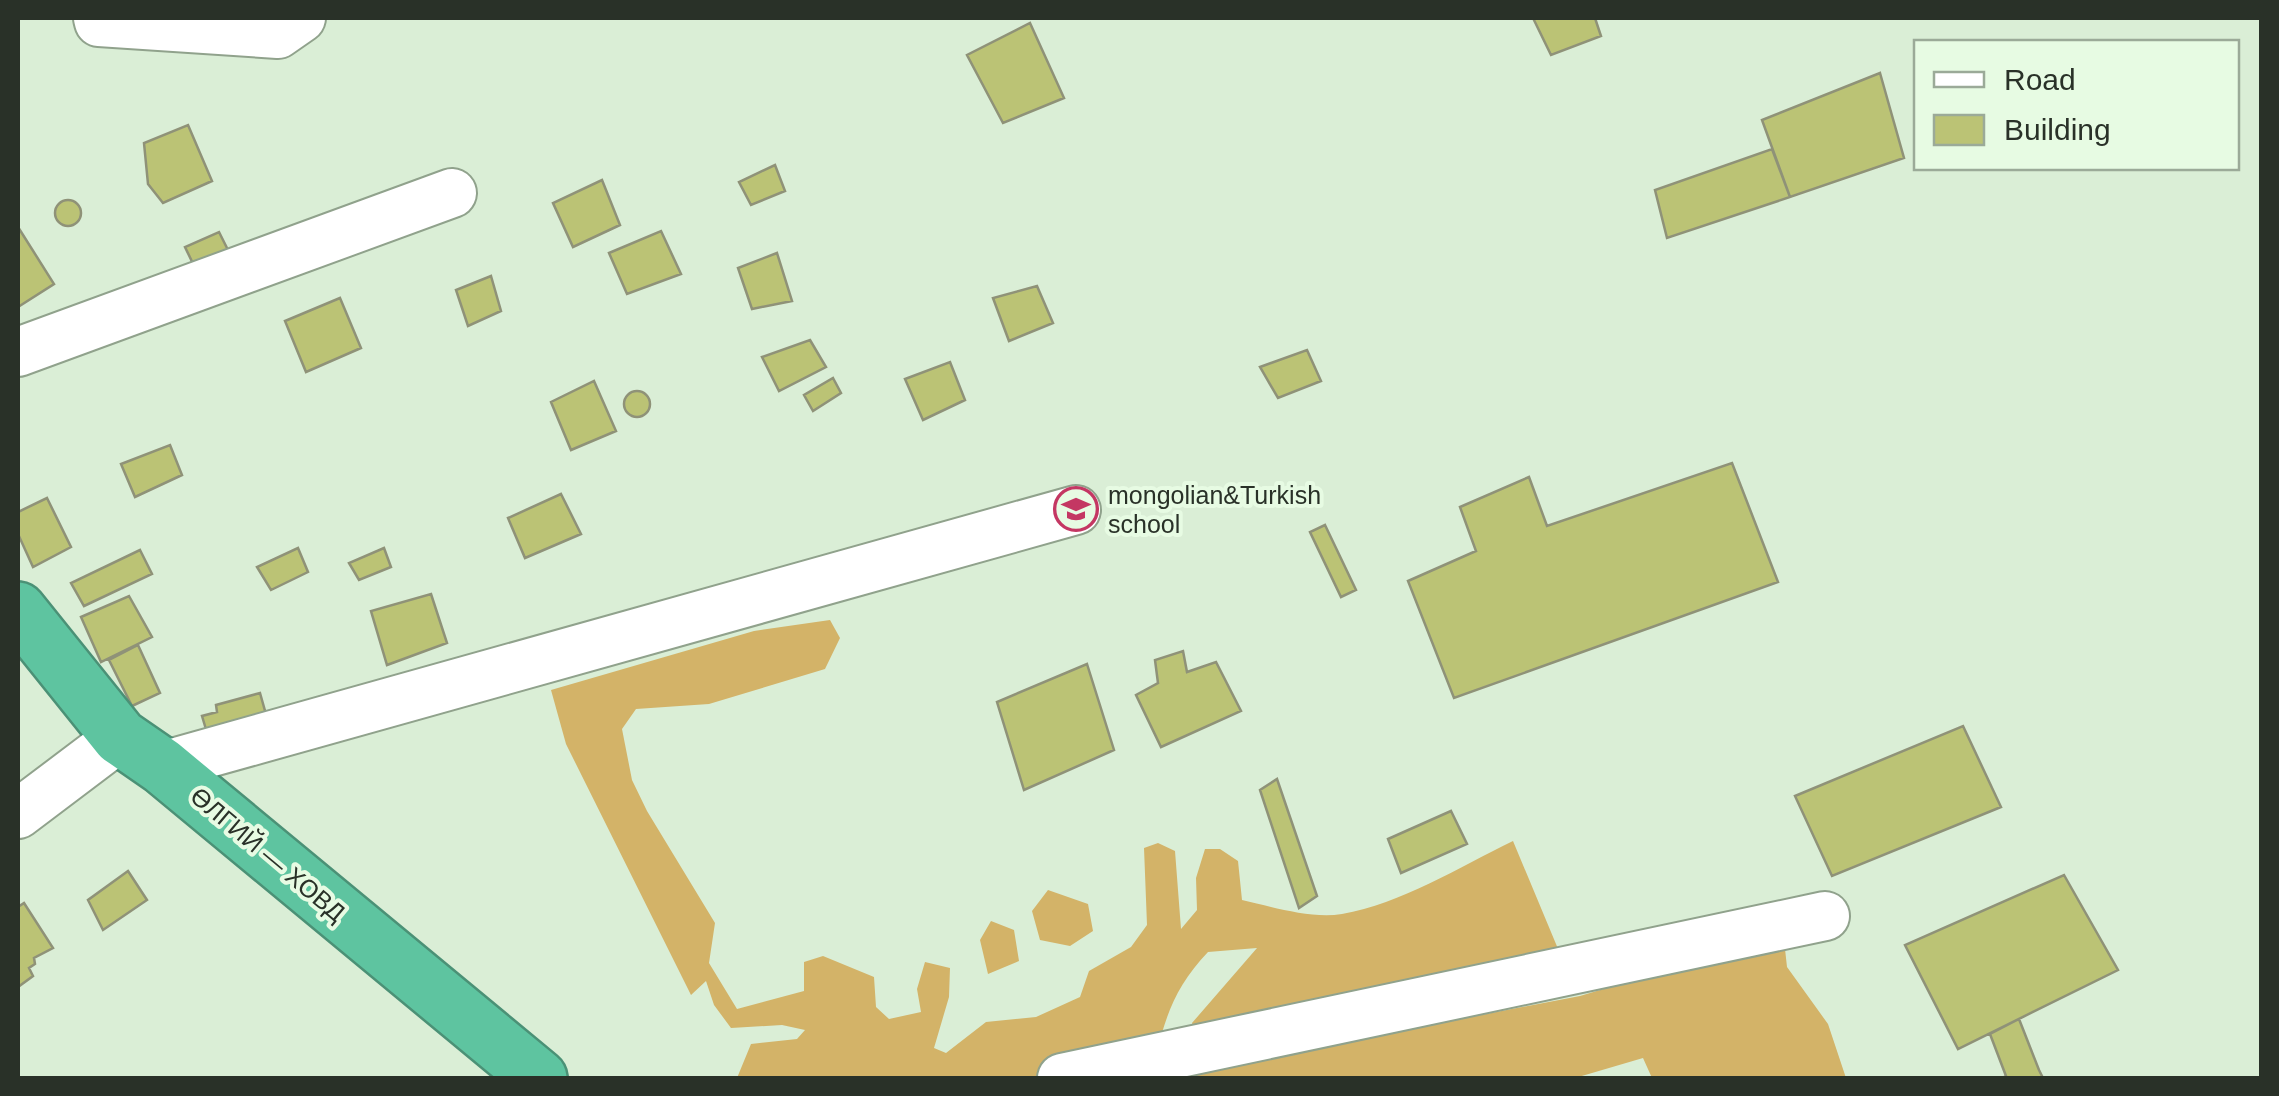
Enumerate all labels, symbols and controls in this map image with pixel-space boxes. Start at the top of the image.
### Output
legend [1914,40,2239,170]
text: Road [2004,63,2076,96]
text: Building [2004,113,2111,146]
place label: mongolian&Turkish school [1108,481,1321,538]
school or university icon: mongolian&Turkish school [1053,486,1099,532]
street label: ӨЛГИЙ — ХОВД [185,781,351,927]

